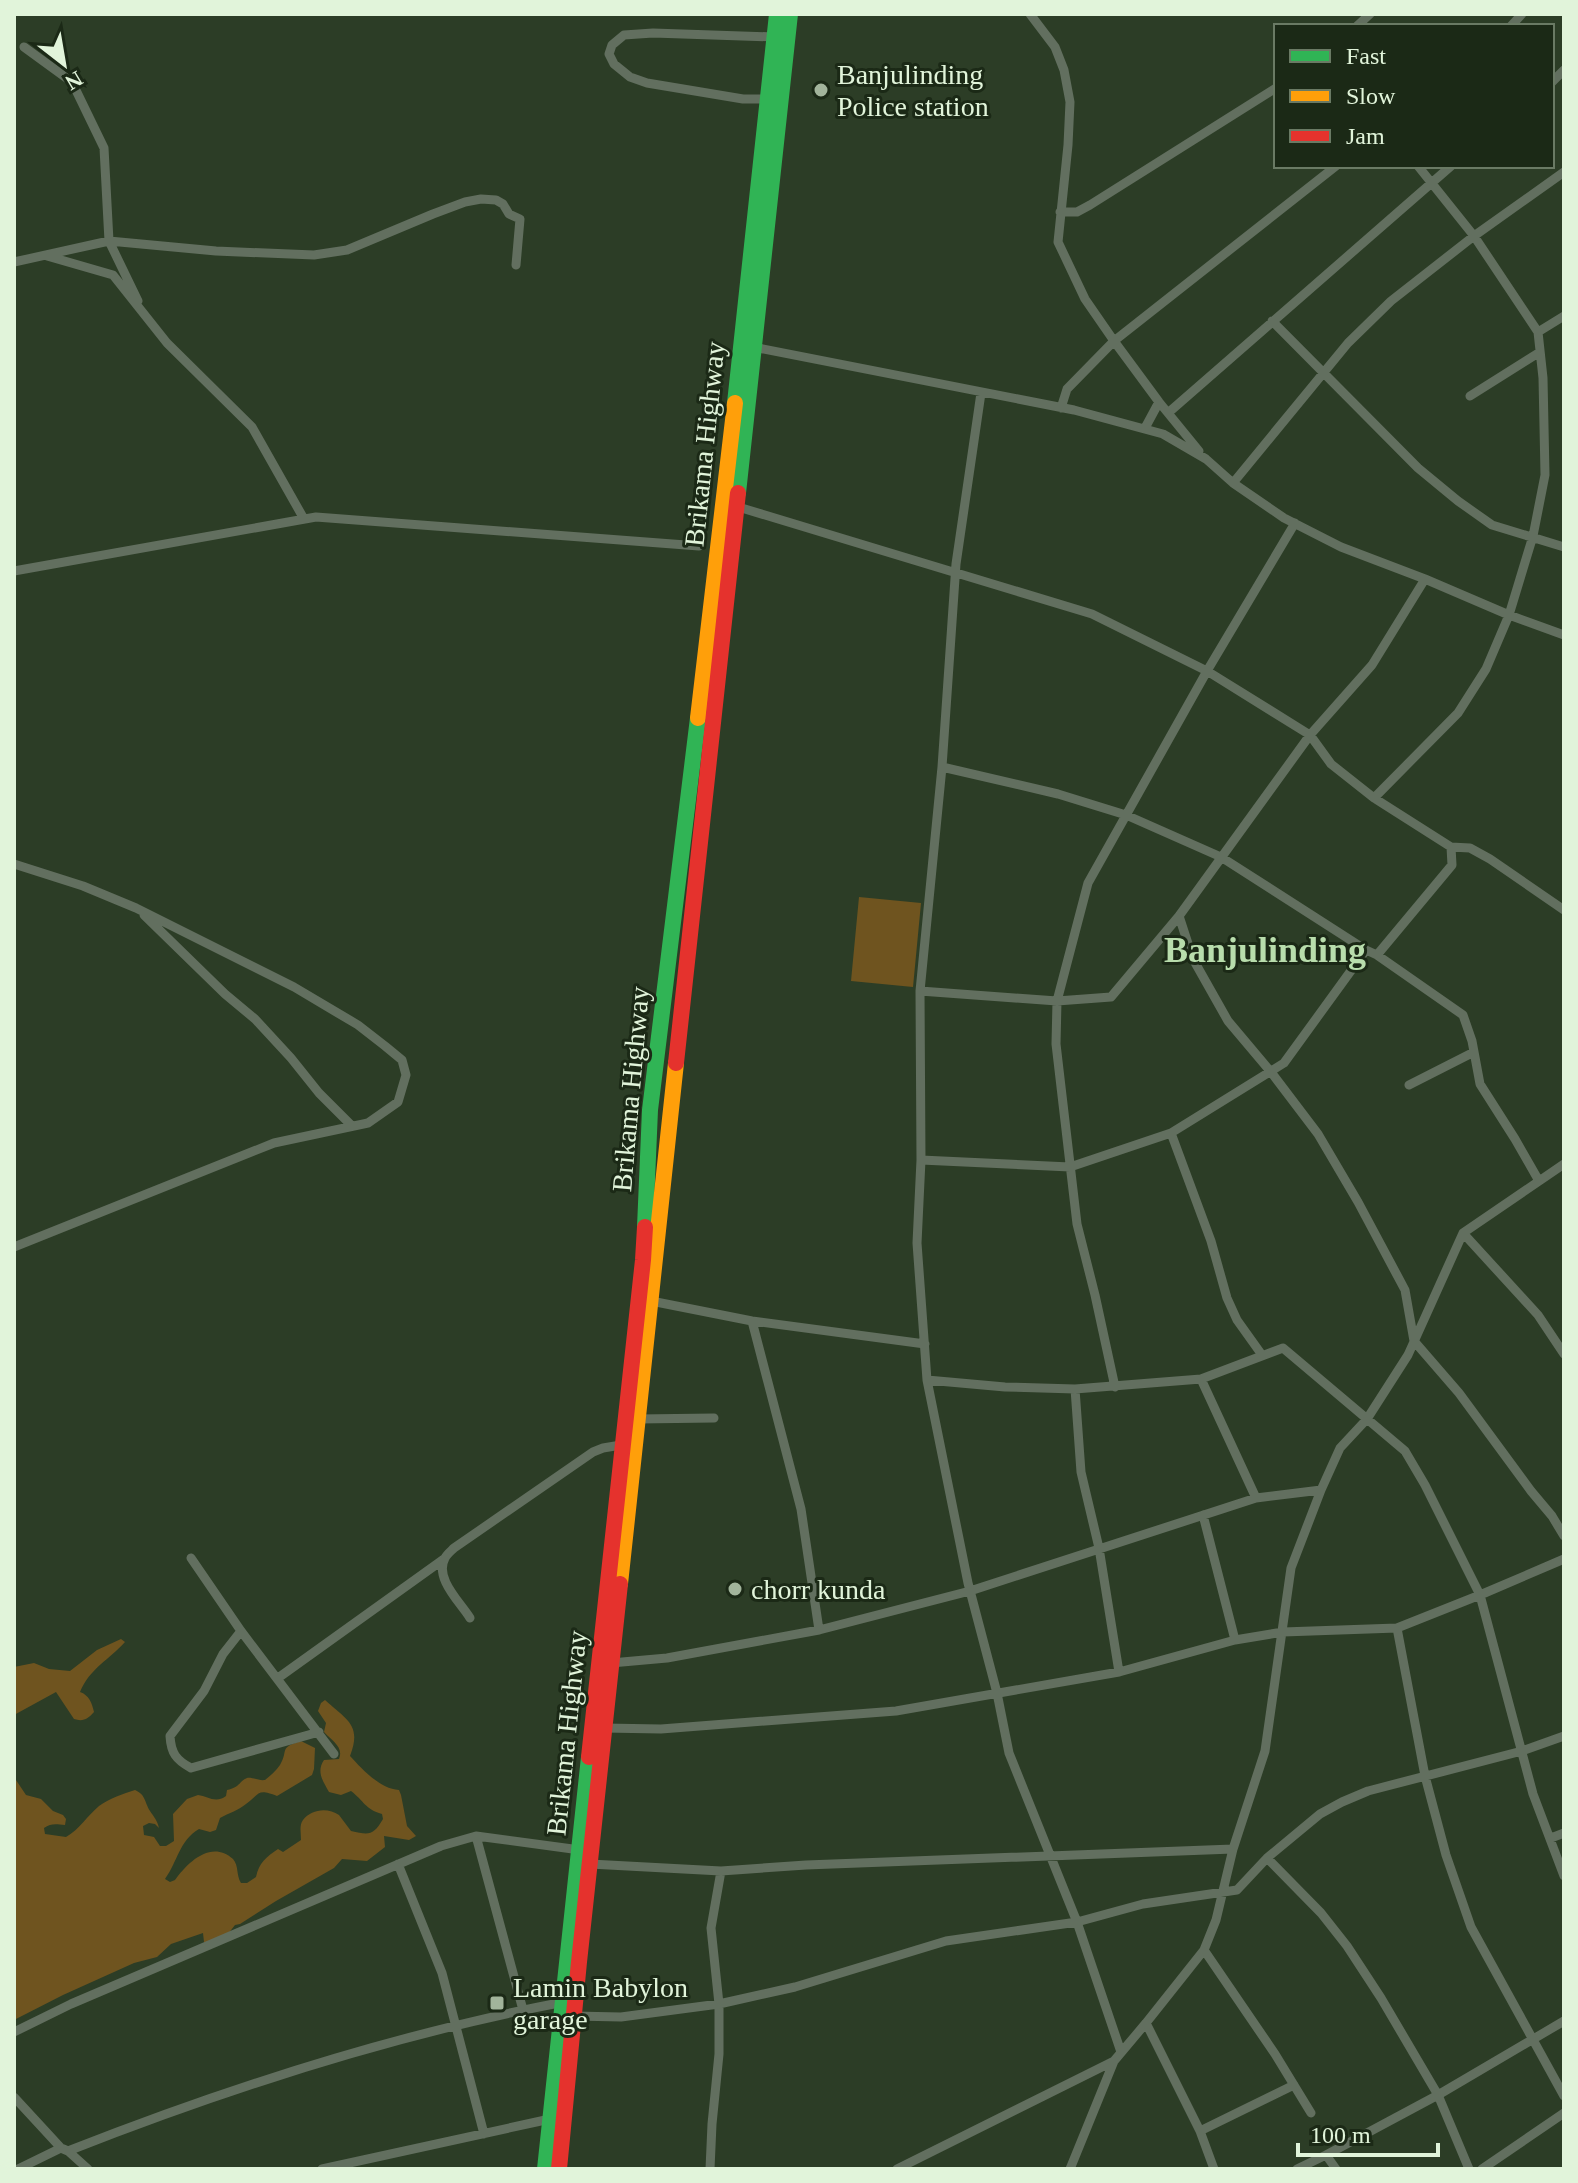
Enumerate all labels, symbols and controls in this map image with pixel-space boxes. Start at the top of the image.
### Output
north arrow [24,24,104,104]
legend [1274,24,1554,168]
text: Fast [1346,43,1386,69]
place label: Banjulinding Police station [837,59,989,122]
text: N [61,66,87,96]
marker: Banjulinding Police station [812,81,830,99]
text: Slow [1346,83,1396,109]
text: Jam [1346,123,1385,149]
street label: Brikama Highway [678,340,731,548]
district label: Banjulinding [1164,930,1366,970]
street label: Brikama Highway [606,985,655,1193]
place label: chorr kunda [751,1574,886,1605]
marker: chorr kunda [726,1580,744,1598]
street label: Brikama Highway [540,1629,593,1837]
place label: Lamin Babylon garage [513,1972,688,2035]
marker: Lamin Babylon garage [488,1994,506,2012]
scale bar [1298,2107,1438,2157]
text: 100 m [1310,2122,1371,2148]

